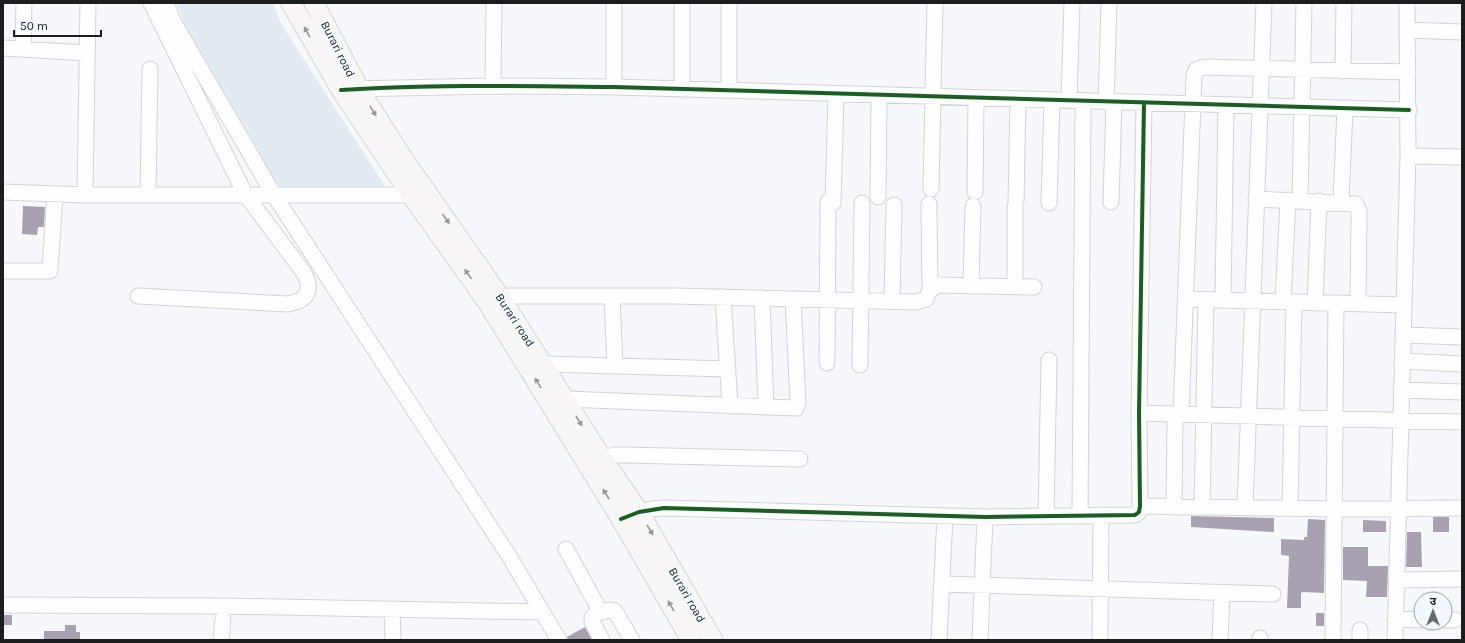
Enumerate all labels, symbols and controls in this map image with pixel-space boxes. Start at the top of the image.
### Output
scale bar [14,12,101,38]
text: 50 m [20,19,48,33]
street label: Burari road [318,19,358,79]
one-way arrow [304,26,311,38]
one-way arrow [369,105,376,117]
one-way arrow [442,213,450,224]
one-way arrow [464,269,472,279]
street label: Burari road [493,291,537,349]
one-way arrow [534,377,541,389]
one-way arrow [575,415,582,427]
one-way arrow [603,488,610,500]
one-way arrow [646,524,653,536]
street label: Burari road [666,565,708,625]
north arrow [1413,591,1453,631]
text: उ [1430,595,1437,608]
one-way arrow [668,600,675,612]

